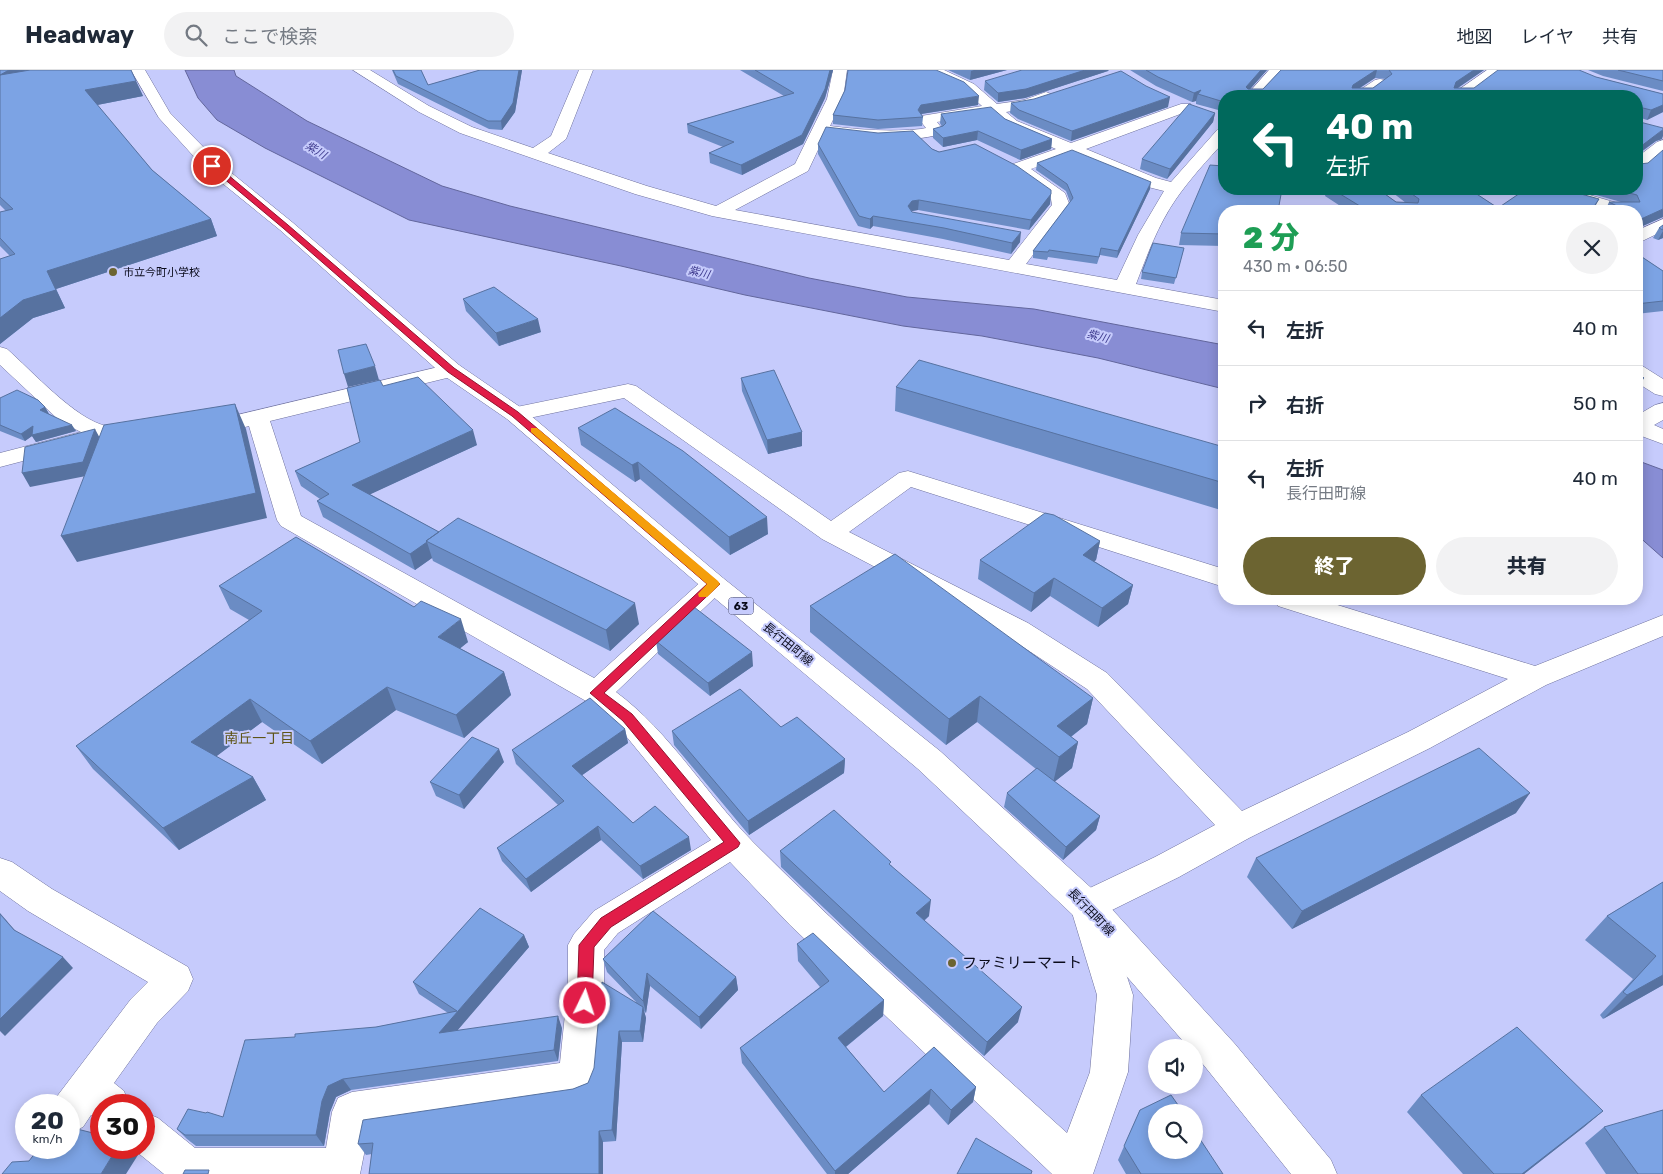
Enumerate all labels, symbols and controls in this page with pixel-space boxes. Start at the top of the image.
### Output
search box [164,12,514,57]
text: Headway [25,21,134,49]
icon: search [182,21,210,49]
text: ここで検索 [222,25,317,48]
text: 地図 [1457,26,1493,48]
text: レイヤ [1521,26,1574,48]
text: 共有 [1602,26,1638,48]
text: 40 m [1326,106,1413,148]
icon: left [1243,110,1308,175]
water label: 紫川 [303,139,329,162]
pin [191,145,233,187]
icon: arrive [198,152,226,180]
text: 左折 [1326,153,1370,180]
text: 2 分 [1243,220,1299,256]
button: close [1566,222,1618,274]
text: 430 m · 06:50 [1243,257,1348,276]
water label: 紫川 [687,264,712,282]
marker: 市立今町小学校 [107,266,119,278]
place label: 市立今町小学校 [123,266,200,279]
icon: left [1243,314,1271,342]
text: 40 m [1573,317,1618,340]
text: 左折 [1286,319,1324,342]
water label: 紫川 [1086,327,1111,346]
icon: right [1243,389,1271,417]
text: 50 m [1573,392,1618,415]
text: 右折 [1286,394,1324,417]
text: 左折 [1286,457,1324,480]
icon: left [1243,464,1271,492]
text: 40 m [1573,467,1618,490]
text: 長行田町線 [1286,484,1366,503]
button: 終了 [1243,537,1426,595]
button: 共有 [1436,537,1618,595]
road number: 63 [728,598,754,614]
street label: 長行田町線 [760,620,816,668]
district label: 南丘一丁目 [224,730,294,747]
street label: 長行田町線 [1065,886,1117,938]
place label: ファミリーマート [962,954,1082,972]
marker: ファミリーマート [946,957,958,969]
position arrow [558,976,610,1028]
map controls [1148,1039,1203,1159]
button: sound [1148,1039,1203,1094]
speed limit sign: 30 [90,1094,155,1159]
button: search [1148,1104,1203,1159]
text: 20 [31,1106,64,1135]
text: km/h [33,1132,62,1146]

